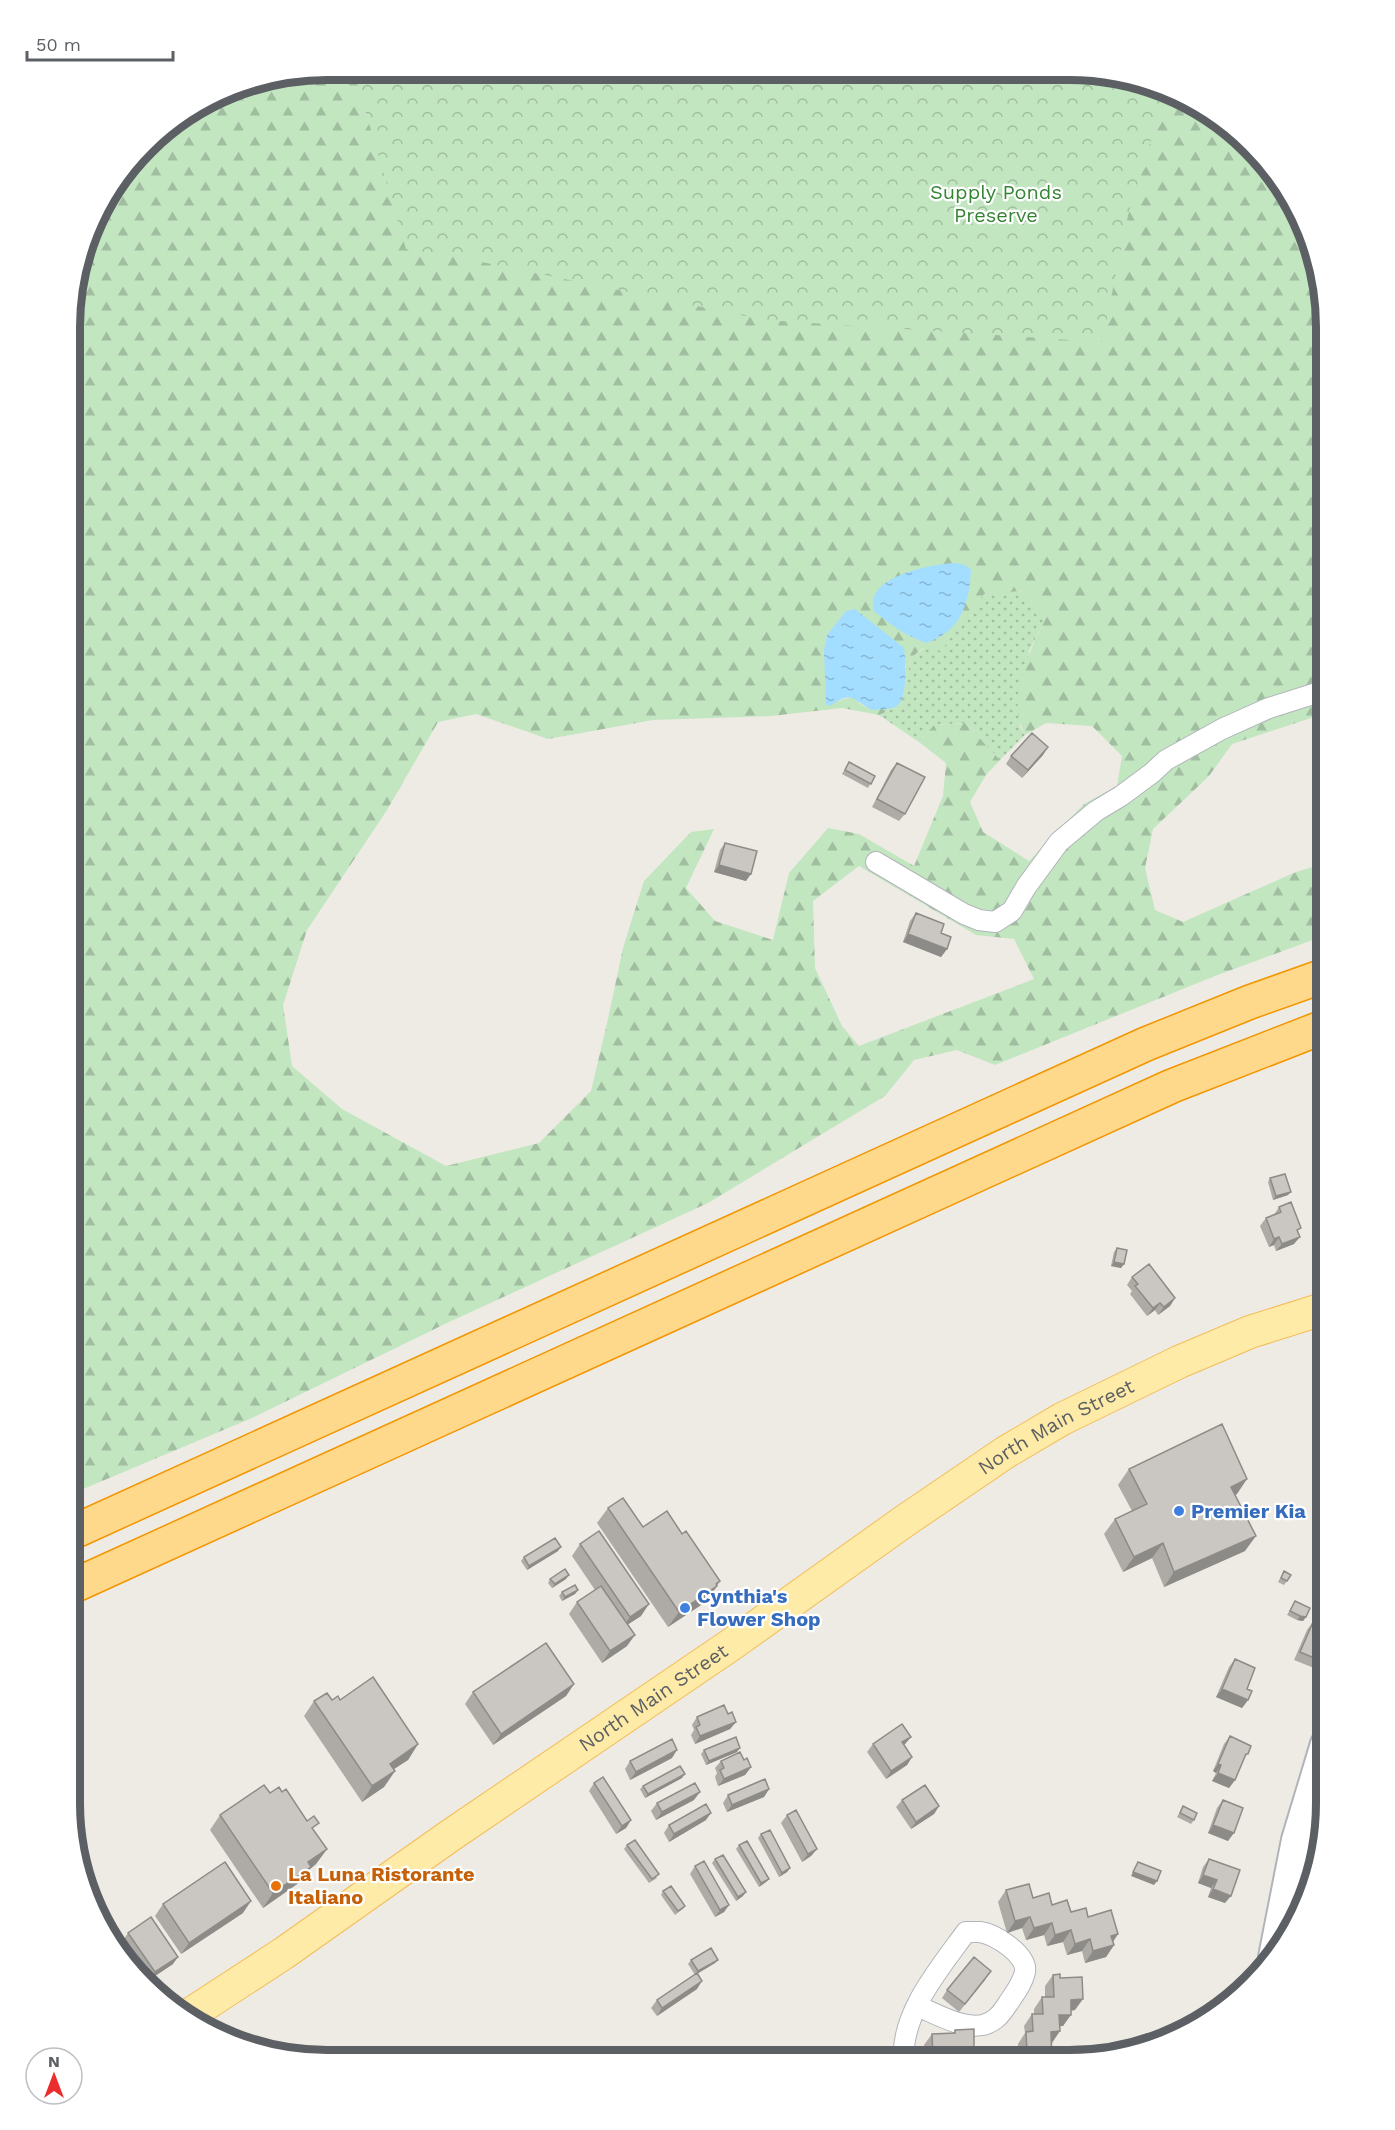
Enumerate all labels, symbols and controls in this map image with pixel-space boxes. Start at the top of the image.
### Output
scale bar [27,24,172,62]
text: 50 m [36,34,81,55]
park label: Supply Ponds Preserve [930,180,1062,227]
street label: North Main Street [973,1374,1138,1480]
place label: Premier Kia [1191,1499,1306,1523]
marker: Premier Kia [1172,1504,1186,1518]
place label: Cynthia's Flower Shop [697,1584,821,1631]
marker: Cynthia's Flower Shop [678,1601,692,1615]
street label: North Main Street [574,1638,733,1757]
place label: La Luna Ristorante Italiano [288,1862,475,1909]
marker: La Luna Ristorante Italiano [269,1879,283,1893]
north arrow [24,2046,84,2106]
text: N [48,2052,60,2071]

